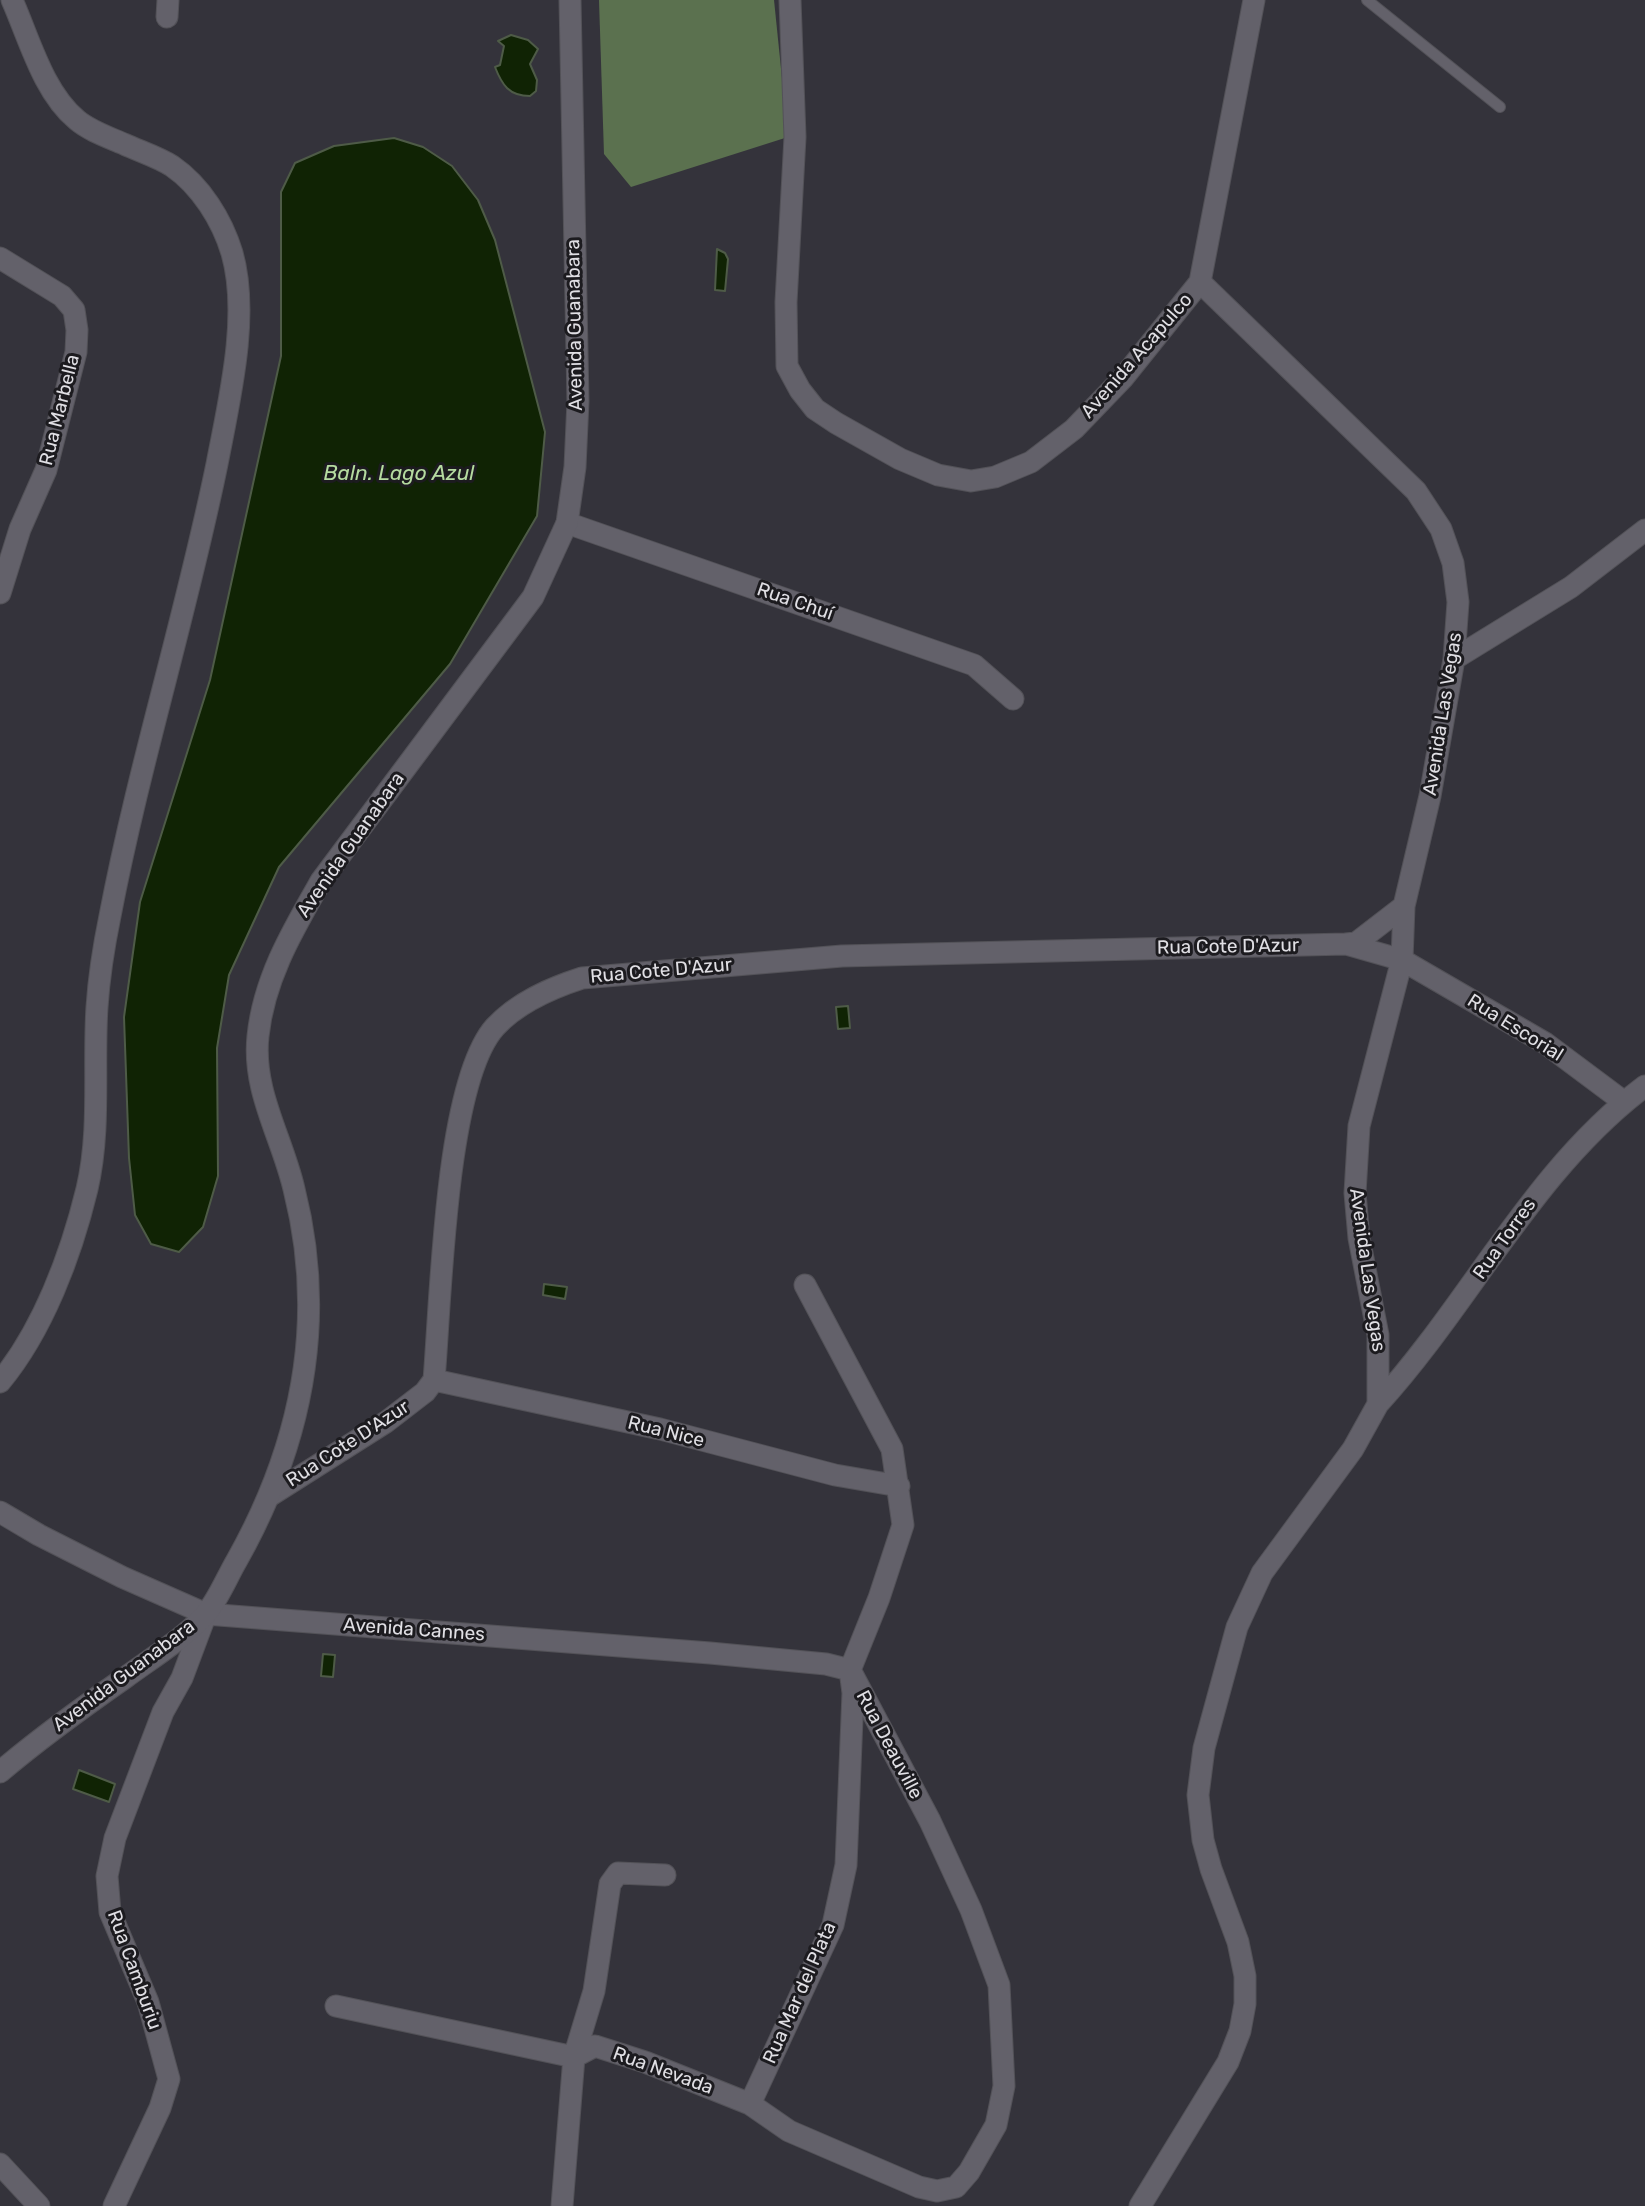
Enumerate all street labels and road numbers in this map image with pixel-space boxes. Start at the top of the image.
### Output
street label: Avenida Guanabara [562,239,588,411]
street label: Avenida Acapulco [1077,289,1197,423]
street label: Rua Marbella [35,352,85,468]
street label: Rua Chuí [754,578,836,626]
street label: Avenida Las Vegas [1419,631,1467,797]
street label: Avenida Guanabara [292,768,410,922]
street label: Rua Cote D'Azur [1157,934,1299,960]
street label: Rua Cote D'Azur [589,953,733,989]
street label: Rua Escorial [1463,990,1567,1066]
street label: Avenida Las Vegas [1344,1187,1390,1353]
street label: Rua Torres [1469,1194,1541,1284]
street label: Rua Cote D'Azur [282,1396,414,1492]
street label: Rua Nice [625,1412,707,1452]
street label: Avenida Cannes [342,1614,486,1646]
street label: Avenida Guanabara [49,1615,199,1737]
street label: Rua Deauville [851,1687,927,1803]
street label: Rua Camburiu [102,1907,166,2033]
street label: Rua Mar del Plata [759,1919,841,2067]
street label: Rua Nevada [610,2042,716,2100]

